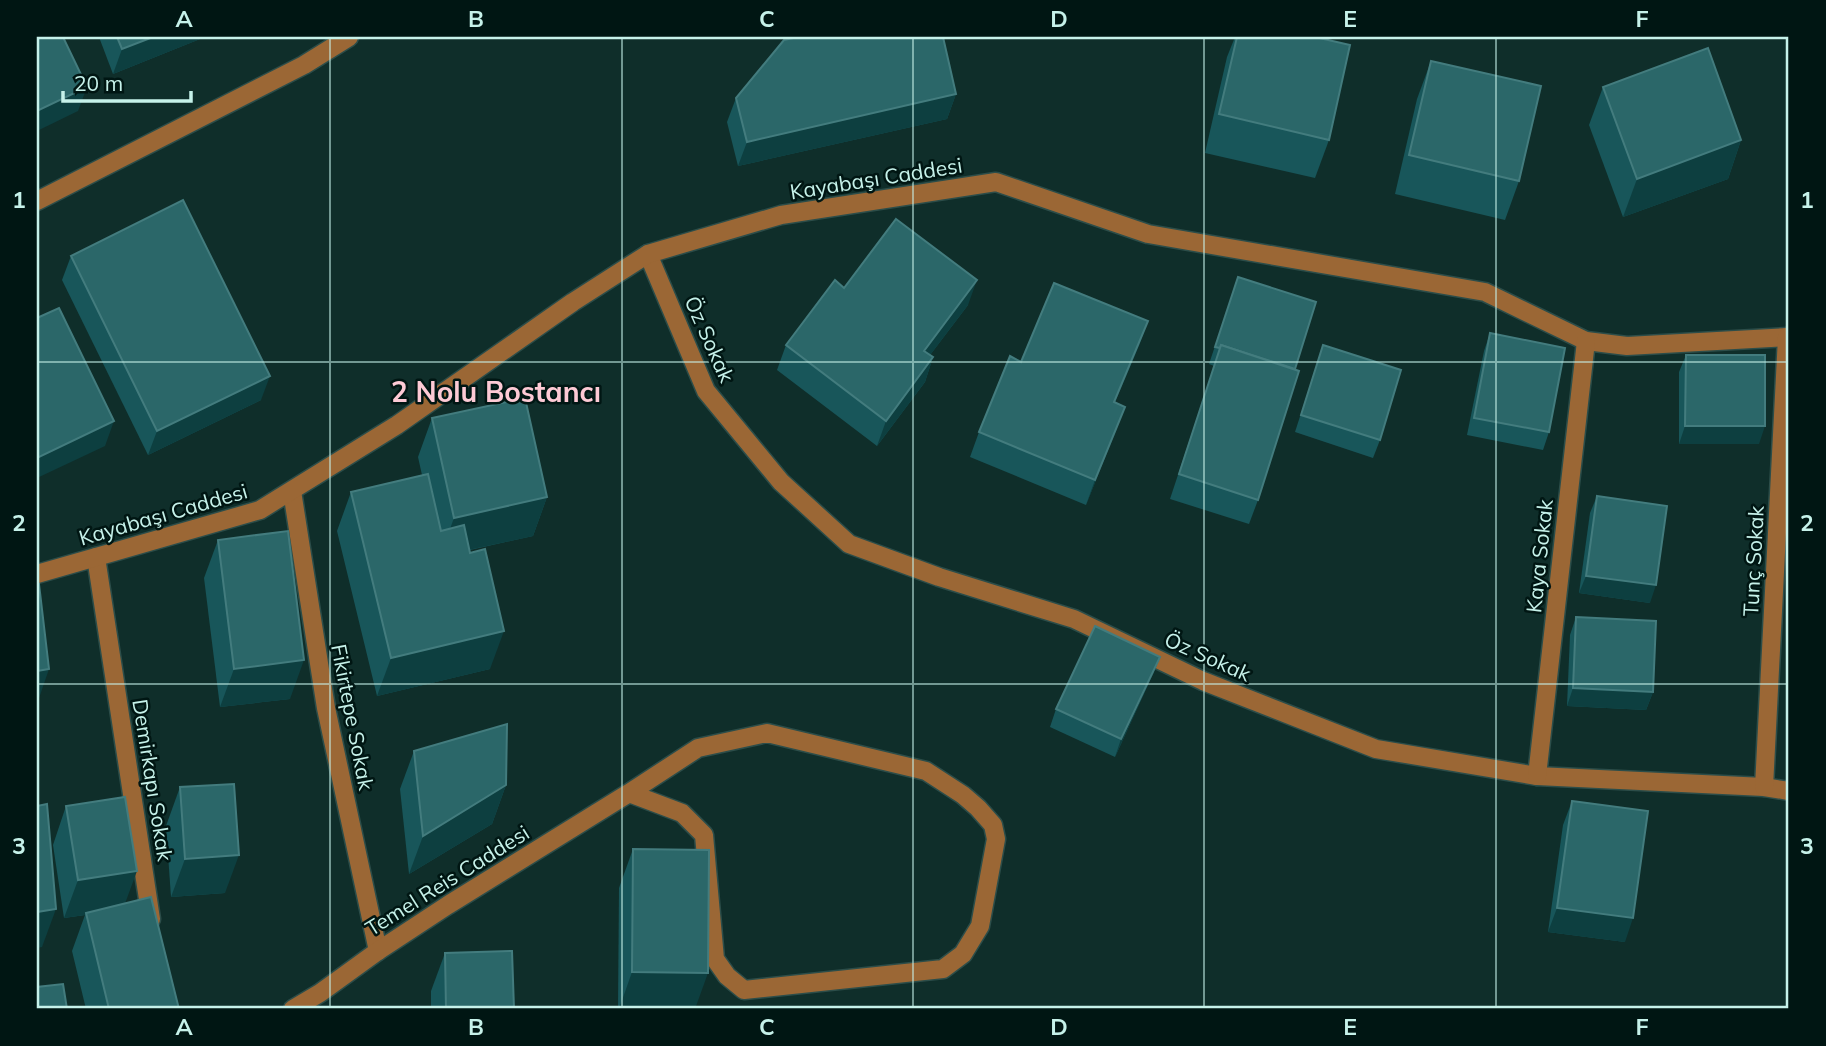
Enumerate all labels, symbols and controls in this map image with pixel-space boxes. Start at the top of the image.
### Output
text: A [175,4,193,33]
text: B [468,4,484,33]
text: C [759,4,775,33]
text: D [1050,4,1068,33]
text: E [1343,4,1357,33]
text: F [1635,4,1649,33]
scale bar [63,60,191,104]
text: 20 m [74,70,123,96]
street label: Kayabaşı Caddesi [788,152,964,204]
text: 1 [12,185,26,214]
text: 1 [1800,185,1814,214]
street label: Öz Sokak [679,292,741,386]
district label: 2 Nolu Bostancı [391,374,601,409]
street label: Kayabaşı Caddesi [76,478,250,550]
street label: Kaya Sokak [1520,498,1558,614]
street label: Tunç Sokak [1737,505,1769,617]
text: 2 [12,508,26,537]
text: 2 [1800,508,1814,537]
street label: Öz Sokak [1161,625,1255,687]
street label: Fikirtepe Sokak [326,642,380,792]
street label: Demirkapı Sokak [127,697,179,863]
street label: Temel Reis Caddesi [360,819,534,941]
text: 3 [12,831,26,860]
text: 3 [1800,831,1814,860]
text: A [175,1012,193,1041]
text: B [468,1012,484,1041]
text: C [759,1012,775,1041]
text: D [1050,1012,1068,1041]
text: E [1343,1012,1357,1041]
text: F [1635,1012,1649,1041]

